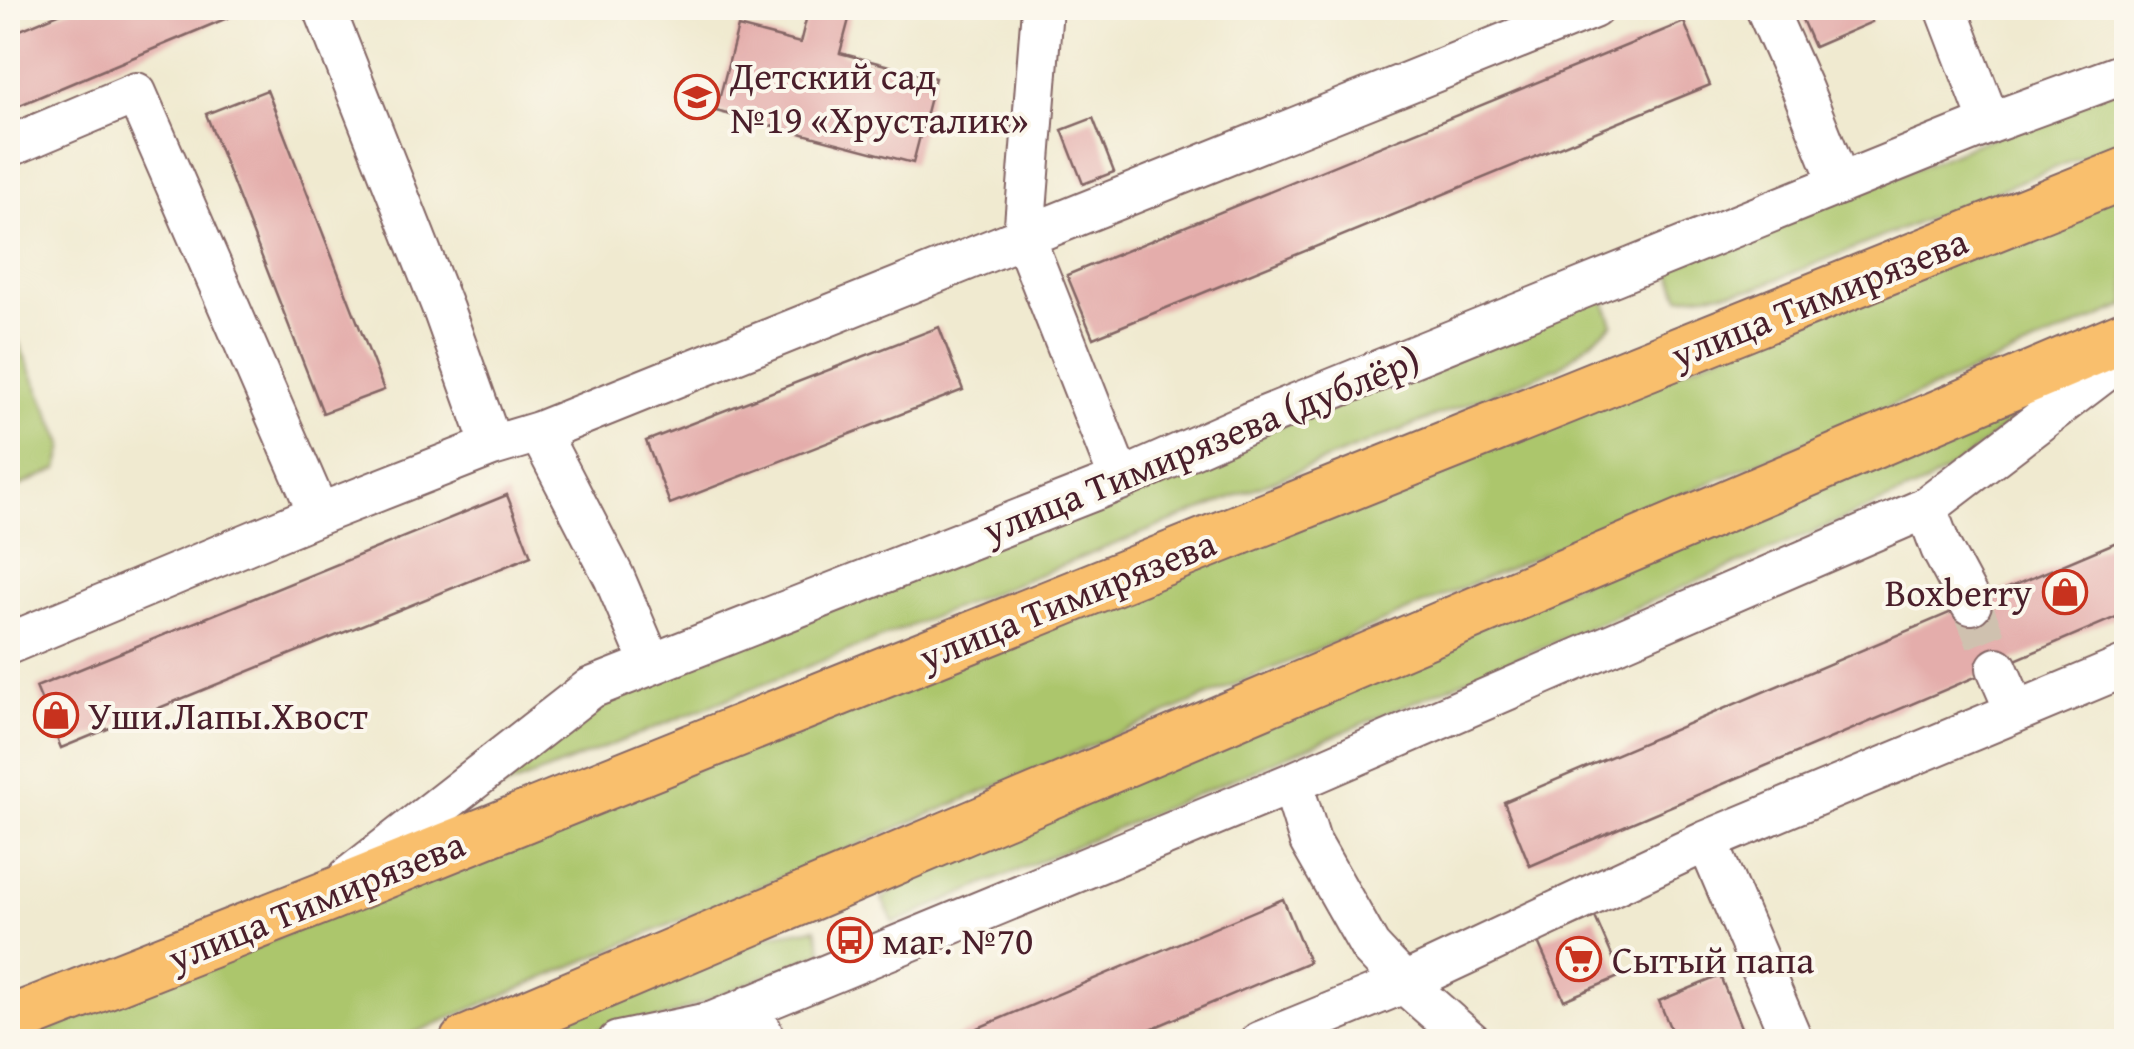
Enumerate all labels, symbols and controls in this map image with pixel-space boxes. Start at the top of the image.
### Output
place label: Детский сад №19 «Хрусталик» [729,47,1029,147]
school or university icon: Детский сад №19 «Хрусталик» [674,74,720,120]
street label: улица Тимирязева [1661,212,1976,382]
street label: улица Тимирязева (дублёр) [973,331,1428,558]
street label: улица Тимирязева [909,514,1224,684]
place label: Boxberry [1885,564,2032,620]
shop icon: Boxberry [2042,569,2088,615]
place label: Уши.Лапы.Хвост [88,687,369,743]
shop icon: Уши.Лапы.Хвост [33,692,79,738]
street label: улица Тимирязева [158,815,473,985]
place label: маг. №70 [882,912,1033,968]
bus stop icon: маг. №70 [827,917,873,963]
place label: Сытый папа [1612,931,1814,987]
supermarket icon: Сытый папа [1556,936,1602,982]

